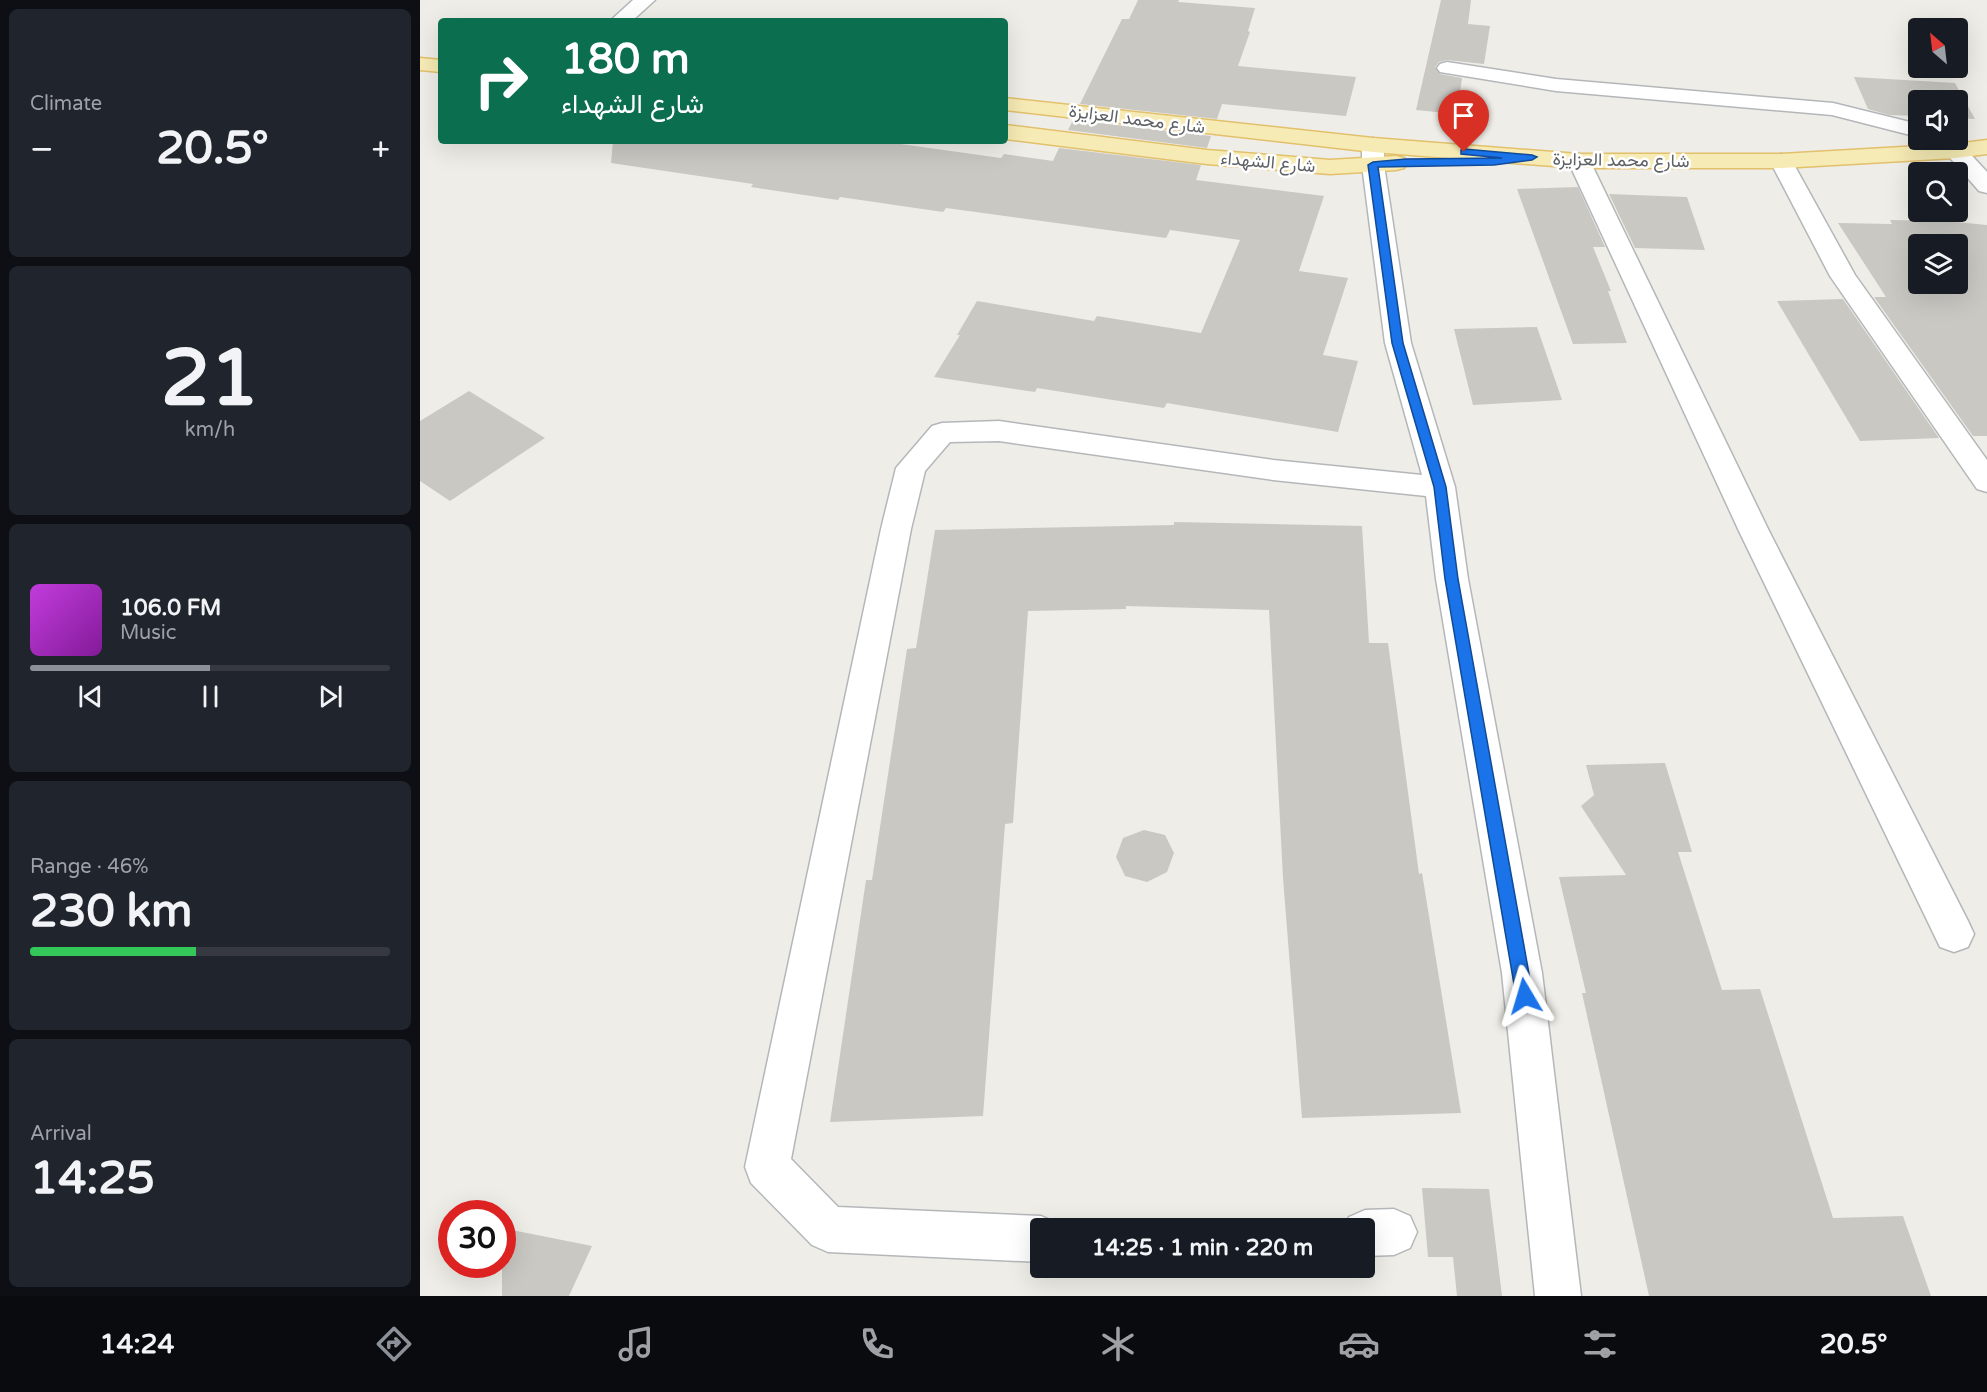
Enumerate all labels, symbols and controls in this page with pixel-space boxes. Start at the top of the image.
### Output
north arrow [1908,18,1968,78]
map controls [1908,18,1968,294]
text: 180 m [561,34,690,85]
icon: right [462,42,540,120]
text: شارع الشهداء [561,88,704,121]
pin [1438,90,1489,152]
button: sound [1908,90,1968,150]
text: Climate [30,92,102,116]
icon: arrive [1447,99,1480,132]
street label: شارع محمد العزايزة [1068,100,1206,139]
text: 20.5° [156,122,269,176]
text: − [30,130,54,169]
text: + [371,130,390,169]
street label: شارع الشهداء [1219,147,1316,178]
street label: شارع محمد العزايزة [1552,148,1690,173]
button: search [1908,162,1968,222]
button: layers [1908,234,1968,294]
text: 21 [161,332,259,426]
text: km/h [185,418,235,442]
text: 106.0 FM [120,595,221,621]
text: Music [120,621,176,645]
icon: previous [74,680,107,713]
icon: pause [194,680,227,713]
icon: next [314,680,347,713]
text: Range · 46% [30,855,149,879]
text: 230 km [30,885,192,939]
position arrow [1493,964,1557,1028]
text: Arrival [30,1122,92,1146]
text: 14:25 [30,1152,155,1206]
speed limit sign: 30 [438,1200,516,1278]
text: 14:25 · 1 min · 220 m [1092,1235,1313,1261]
icon: directions [373,1323,415,1365]
icon: music [615,1323,657,1365]
icon: phone [856,1323,898,1365]
icon: climate [1097,1323,1139,1365]
icon: car [1338,1323,1380,1365]
icon: filters [1579,1323,1621,1365]
text: 14:24 [100,1328,174,1361]
text: 20.5° [1820,1328,1887,1361]

